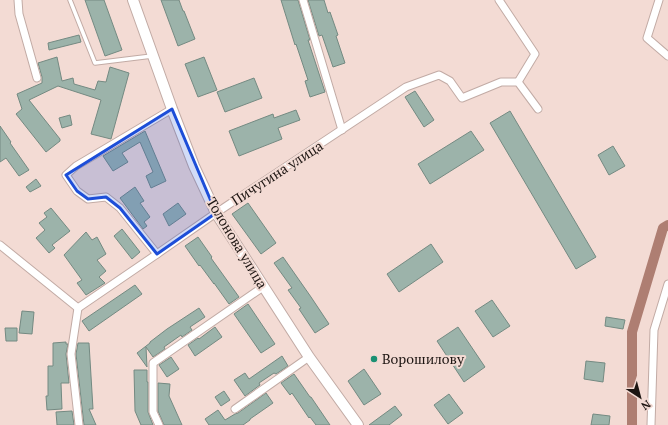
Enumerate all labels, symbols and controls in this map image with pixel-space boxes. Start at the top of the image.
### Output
street label: Пичугина улица [227,136,326,209]
street label: Толонова улица [203,194,272,292]
place label: Ворошилову [382,349,465,368]
marker: Ворошилову [369,354,379,364]
north arrow [620,377,660,417]
text: N [638,397,653,414]

